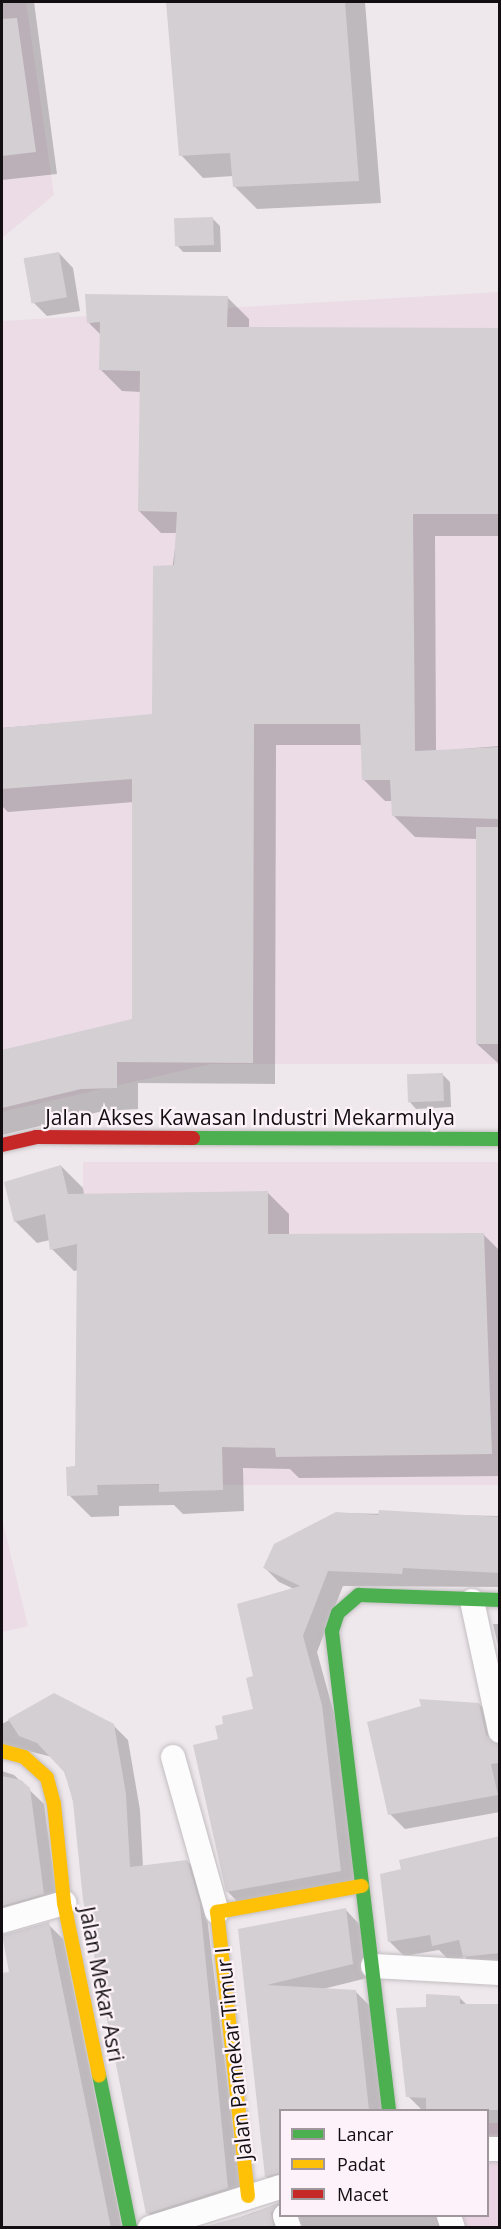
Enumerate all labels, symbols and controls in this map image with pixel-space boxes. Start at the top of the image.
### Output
street label: Jalan Akses Kawasan Industri Mekarmulya [45,1104,455,1130]
street label: Jalan Mekar Asri [75,1904,129,2064]
street label: Jalan Pamekar Timur I [209,1946,257,2162]
legend [279,2109,489,2217]
text: Lancar [337,2122,393,2146]
text: Padat [337,2152,385,2176]
text: Macet [337,2182,388,2206]

